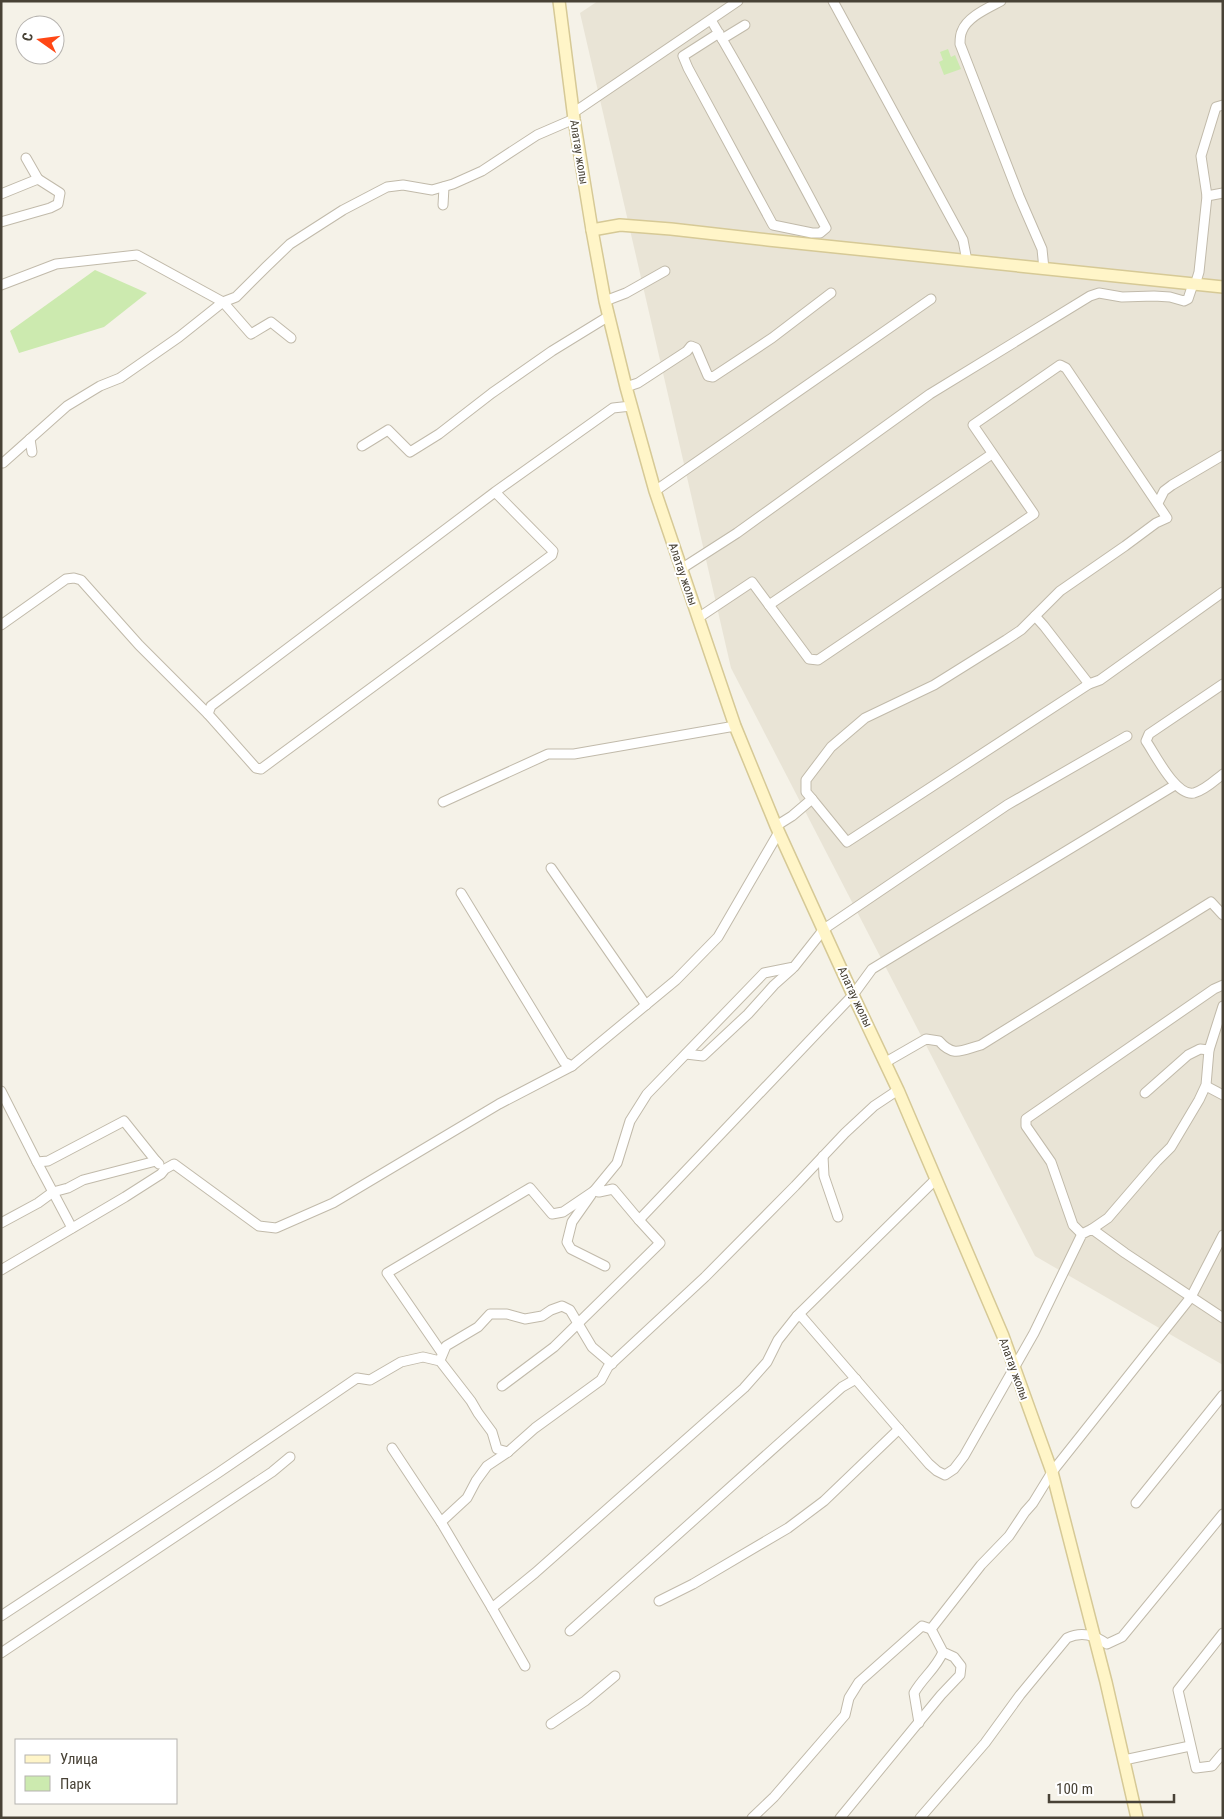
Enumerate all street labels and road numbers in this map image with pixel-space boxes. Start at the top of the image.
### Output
street label: Алатау жолы [567,119,591,185]
street label: Алатау жолы [666,541,700,607]
street label: Алатау жолы [835,964,875,1030]
street label: Алатау жолы [996,1336,1032,1402]

